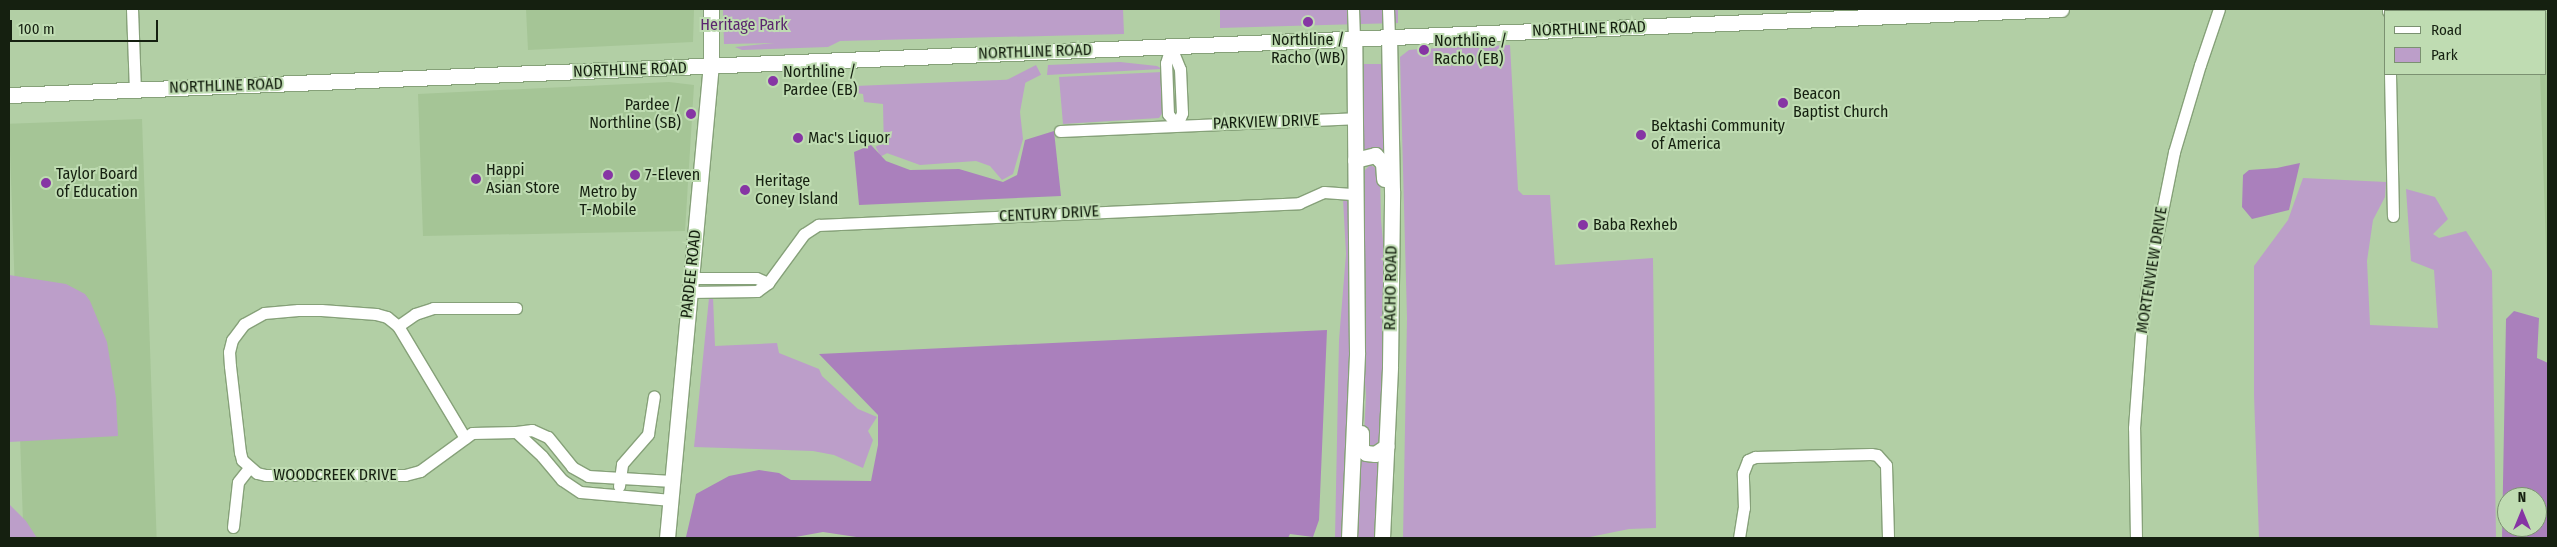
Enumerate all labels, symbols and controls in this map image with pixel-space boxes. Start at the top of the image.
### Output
scale bar [12,10,160,42]
legend [2384,10,2547,75]
park label: Heritage Park [700,15,788,35]
marker: Northline / Racho (WB) [1302,16,1314,28]
street label: NORTHLINE ROAD [1532,17,1646,41]
text: 100 m [18,20,55,38]
text: Road [2431,21,2462,39]
place label: Northline / Racho (WB) [1271,30,1345,68]
place label: Northline / Racho (EB) [1434,31,1507,69]
street label: NORTHLINE ROAD [978,40,1092,64]
marker: Northline / Racho (EB) [1418,44,1430,56]
text: Park [2431,46,2458,64]
street label: NORTHLINE ROAD [573,58,687,82]
place label: Northline / Pardee (EB) [783,62,857,100]
street label: NORTHLINE ROAD [169,74,283,98]
marker: Northline / Pardee (EB) [767,75,779,87]
place label: Beacon Baptist Church [1793,84,1888,122]
place label: Pardee / Northline (SB) [589,95,681,133]
marker: Beacon Baptist Church [1777,97,1789,109]
marker: Pardee / Northline (SB) [685,108,697,120]
street label: PARKVIEW DRIVE [1212,111,1320,133]
place label: Bektashi Community of America [1651,116,1785,154]
place label: Mac's Liquor [808,128,890,148]
marker: Bektashi Community of America [1635,129,1647,141]
marker: Mac's Liquor [792,132,804,144]
place label: Happi Asian Store [486,160,560,198]
place label: Taylor Board of Education [56,164,138,202]
place label: 7-Eleven [645,165,700,185]
marker: Metro by T-Mobile [602,169,614,181]
marker: 7-Eleven [629,169,641,181]
place label: Heritage Coney Island [755,171,838,209]
marker: Happi Asian Store [470,173,482,185]
marker: Taylor Board of Education [40,177,52,189]
place label: Metro by T-Mobile [579,182,637,220]
marker: Heritage Coney Island [739,184,751,196]
street label: CENTURY DRIVE [999,202,1099,226]
street label: MORTENVIEW DRIVE [2133,205,2171,335]
place label: Baba Rexheb [1593,215,1678,235]
marker: Baba Rexheb [1577,219,1589,231]
street label: PARDEE ROAD [677,229,705,319]
street label: RACHO ROAD [1381,245,1401,331]
street label: WOODCREEK DRIVE [273,465,397,485]
north arrow [2497,487,2547,537]
text: N [2518,489,2526,506]

